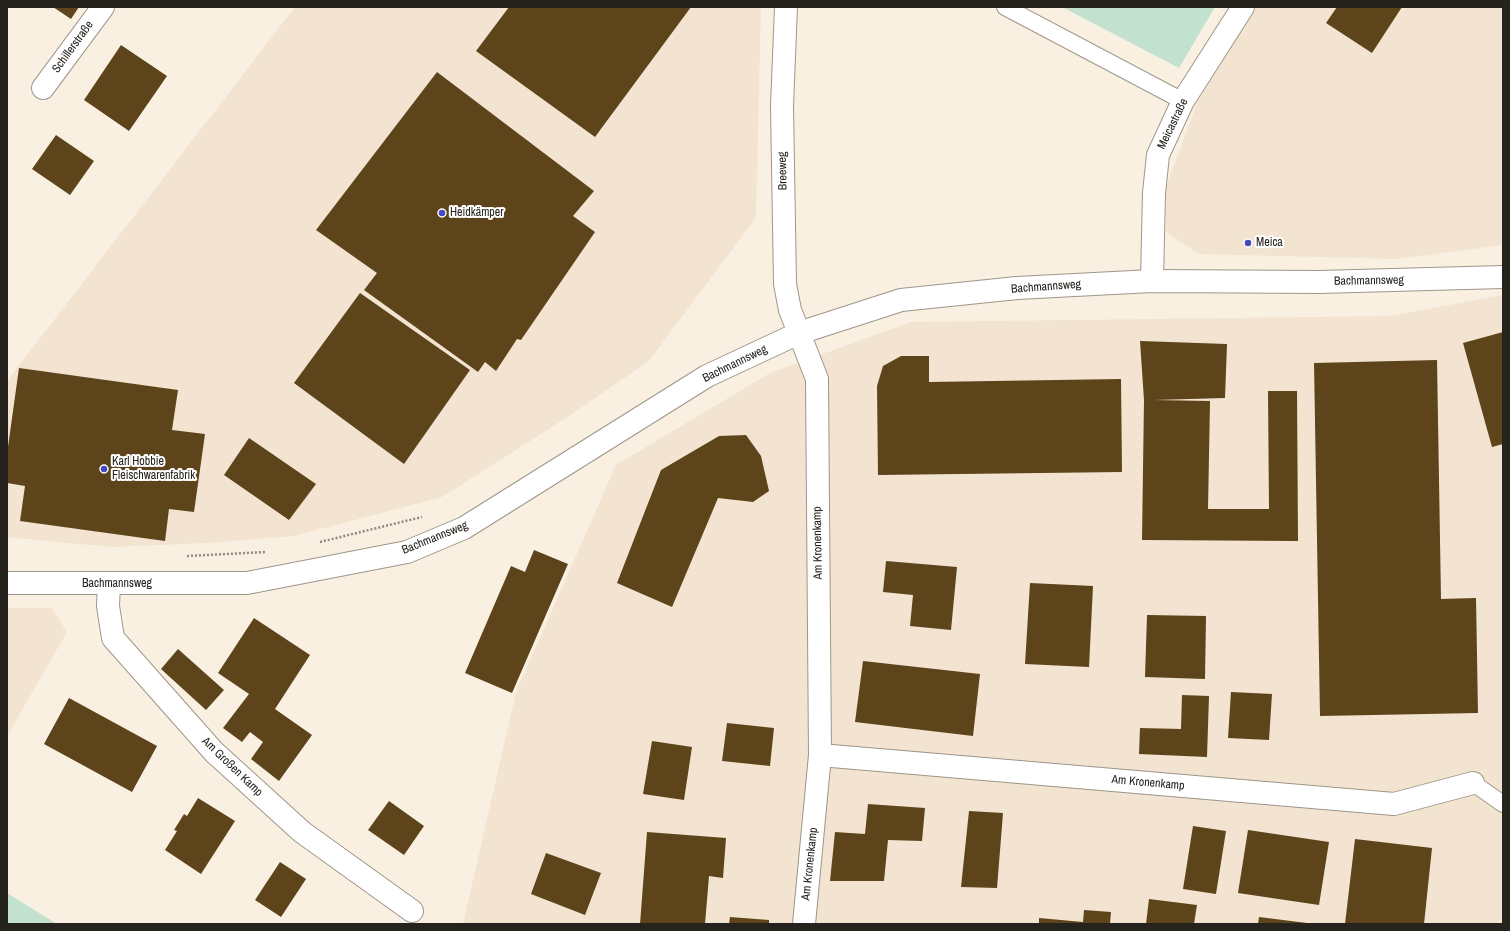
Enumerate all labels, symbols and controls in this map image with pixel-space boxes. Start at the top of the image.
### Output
street label: Schillerstraße [49,18,97,76]
street label: Meicastraße [1155,96,1191,152]
street label: Breeweg [775,151,791,191]
place label: Heidkämper [450,206,504,220]
marker: Heidkämper [437,208,447,218]
place label: Meica [1256,236,1283,250]
marker: Meica [1243,238,1253,248]
street label: Bachmannsweg [1334,273,1404,289]
street label: Bachmannsweg [1011,277,1081,297]
street label: Bachmannsweg [700,342,770,386]
place label: Karl Hobbie Fleischwarenfabrik [112,455,195,483]
marker: Karl Hobbie Fleischwarenfabrik [99,464,109,474]
street label: Am Kronenkamp [810,506,826,580]
street label: Bachmannsweg [400,518,470,558]
street label: Bachmannsweg [82,577,152,591]
street label: Am Großen Kamp [198,734,266,800]
street label: Am Kronenkamp [1111,773,1185,793]
street label: Am Kronenkamp [799,827,821,901]

